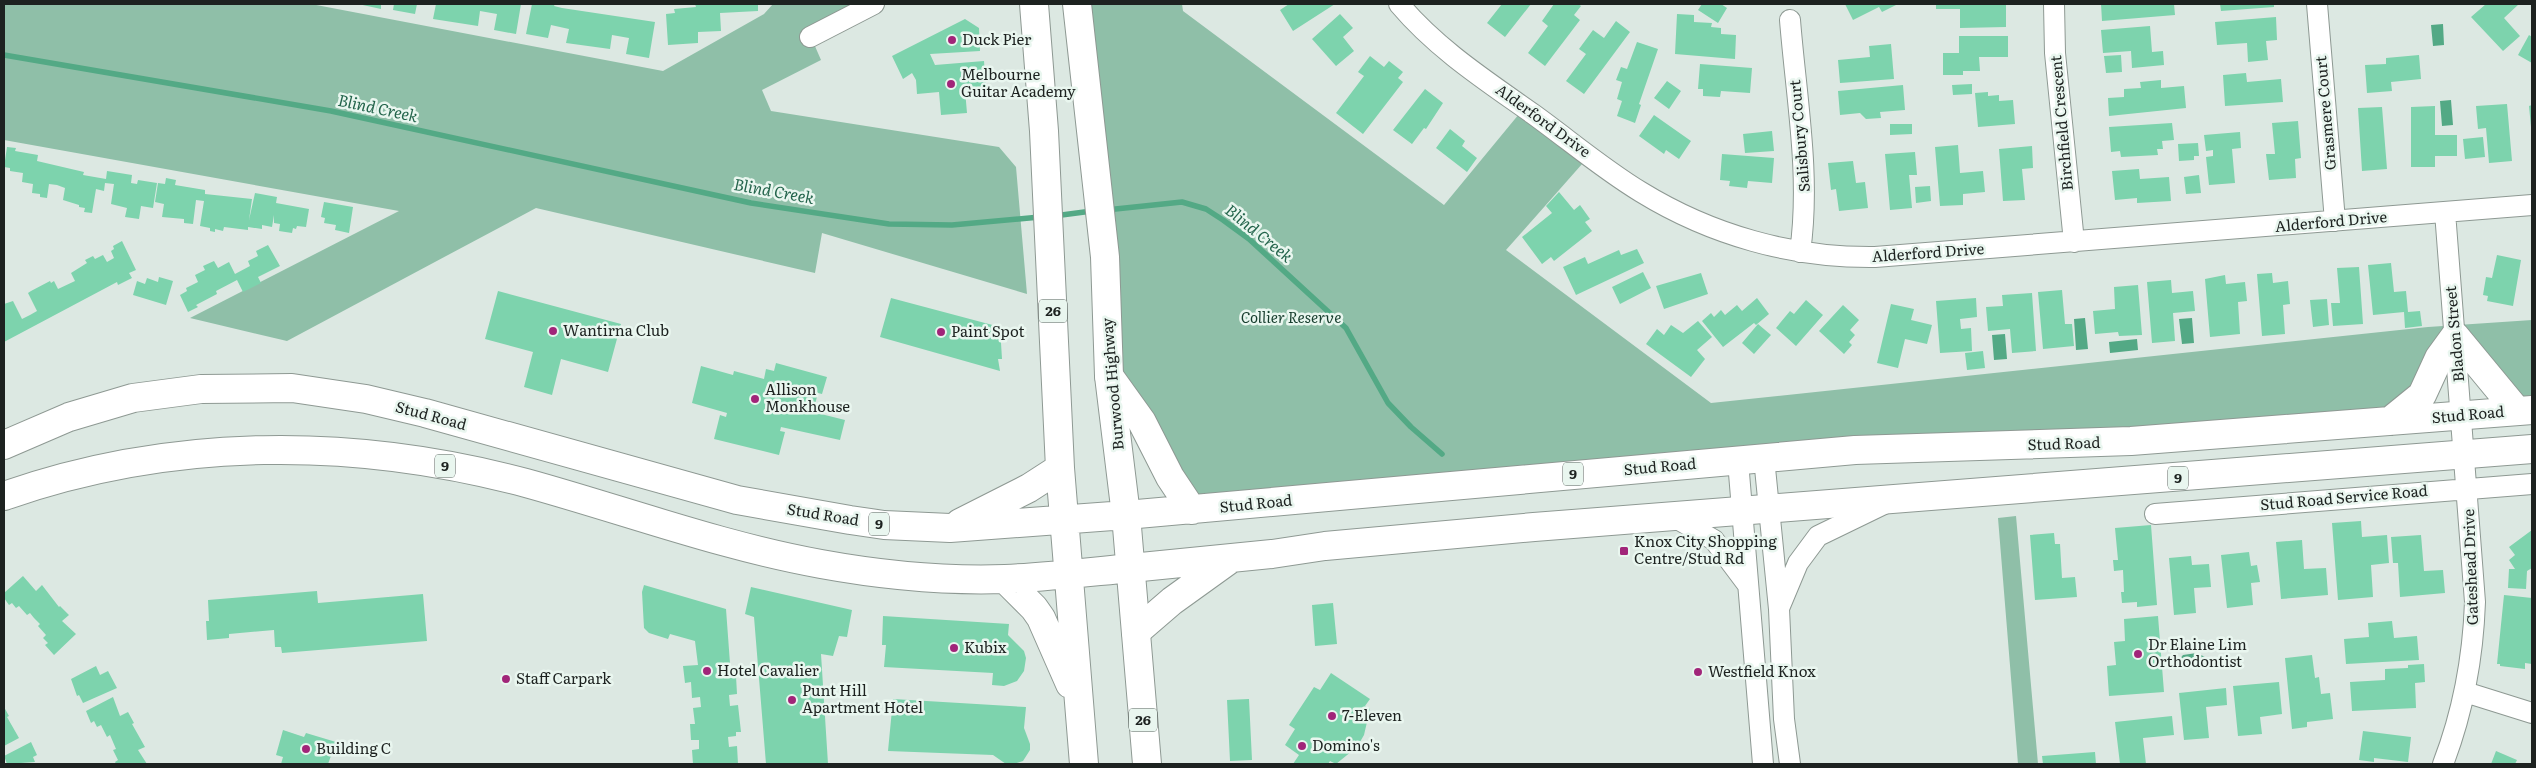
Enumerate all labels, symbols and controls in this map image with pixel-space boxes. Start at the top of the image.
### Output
place label: Duck Pier [962,27,1031,50]
marker: Duck Pier [946,34,958,46]
street label: Birchfield Crescent [2043,55,2078,192]
street label: Grasmere Court [2308,55,2341,171]
place label: Melbourne Guitar Academy [961,62,1076,102]
street label: Alderford Drive [1492,77,1596,162]
marker: Melbourne Guitar Academy [945,78,957,90]
street label: Salisbury Court [1782,79,1815,193]
water label: Blind Creek [336,87,421,127]
water label: Blind Creek [732,171,816,209]
water label: Blind Creek [1221,197,1299,267]
street label: Alderford Drive [2274,204,2388,237]
street label: Alderford Drive [1871,236,1985,267]
street label: Bladon Street [2438,285,2469,383]
road number: 26 [1039,300,1067,322]
park label: Collier Reserve [1241,305,1341,328]
street label: Burwood Highway [1094,317,1129,451]
place label: Wantirna Club [563,318,669,341]
place label: Paint Spot [951,319,1025,342]
marker: Wantirna Club [547,325,559,337]
marker: Paint Spot [935,326,947,338]
place label: Allison Monkhouse [765,377,850,417]
marker: Allison Monkhouse [749,393,761,405]
street label: Stud Road [393,394,470,435]
street label: Stud Road [2431,399,2505,428]
street label: Stud Road [2027,430,2101,455]
street label: Stud Road [1623,451,1697,480]
road number: 9 [435,454,455,478]
road number: 9 [1563,462,1583,486]
road number: 9 [2168,466,2188,489]
street label: Stud Road Service Road [2259,478,2429,515]
street label: Stud Road [1218,487,1293,518]
street label: Stud Road [785,496,861,531]
street label: Gateshead Drive [2456,508,2483,626]
road number: 9 [869,512,889,536]
place label: Knox City Shopping Centre/Stud Rd [1634,529,1778,569]
marker: Knox City Shopping Centre/Stud Rd [1618,545,1630,557]
place label: Dr Elaine Lim Orthodontist [2148,632,2247,672]
place label: Kubix [964,635,1007,658]
marker: Kubix [948,642,960,654]
marker: Dr Elaine Lim Orthodontist [2132,648,2144,660]
place label: Hotel Cavalier [717,658,819,681]
place label: Westfield Knox [1708,659,1816,682]
marker: Hotel Cavalier [701,665,713,677]
place label: Staff Carpark [516,666,612,689]
marker: Westfield Knox [1692,666,1704,678]
marker: Staff Carpark [500,673,512,685]
place label: Punt Hill Apartment Hotel [802,678,923,718]
marker: Punt Hill Apartment Hotel [786,694,798,706]
place label: 7-Eleven [1342,703,1402,726]
road number: 26 [1129,708,1157,732]
marker: 7-Eleven [1326,710,1338,722]
place label: Domino's [1312,733,1380,756]
place label: Building C [316,736,391,759]
marker: Domino's [1296,740,1308,752]
marker: Building C [300,743,312,755]

